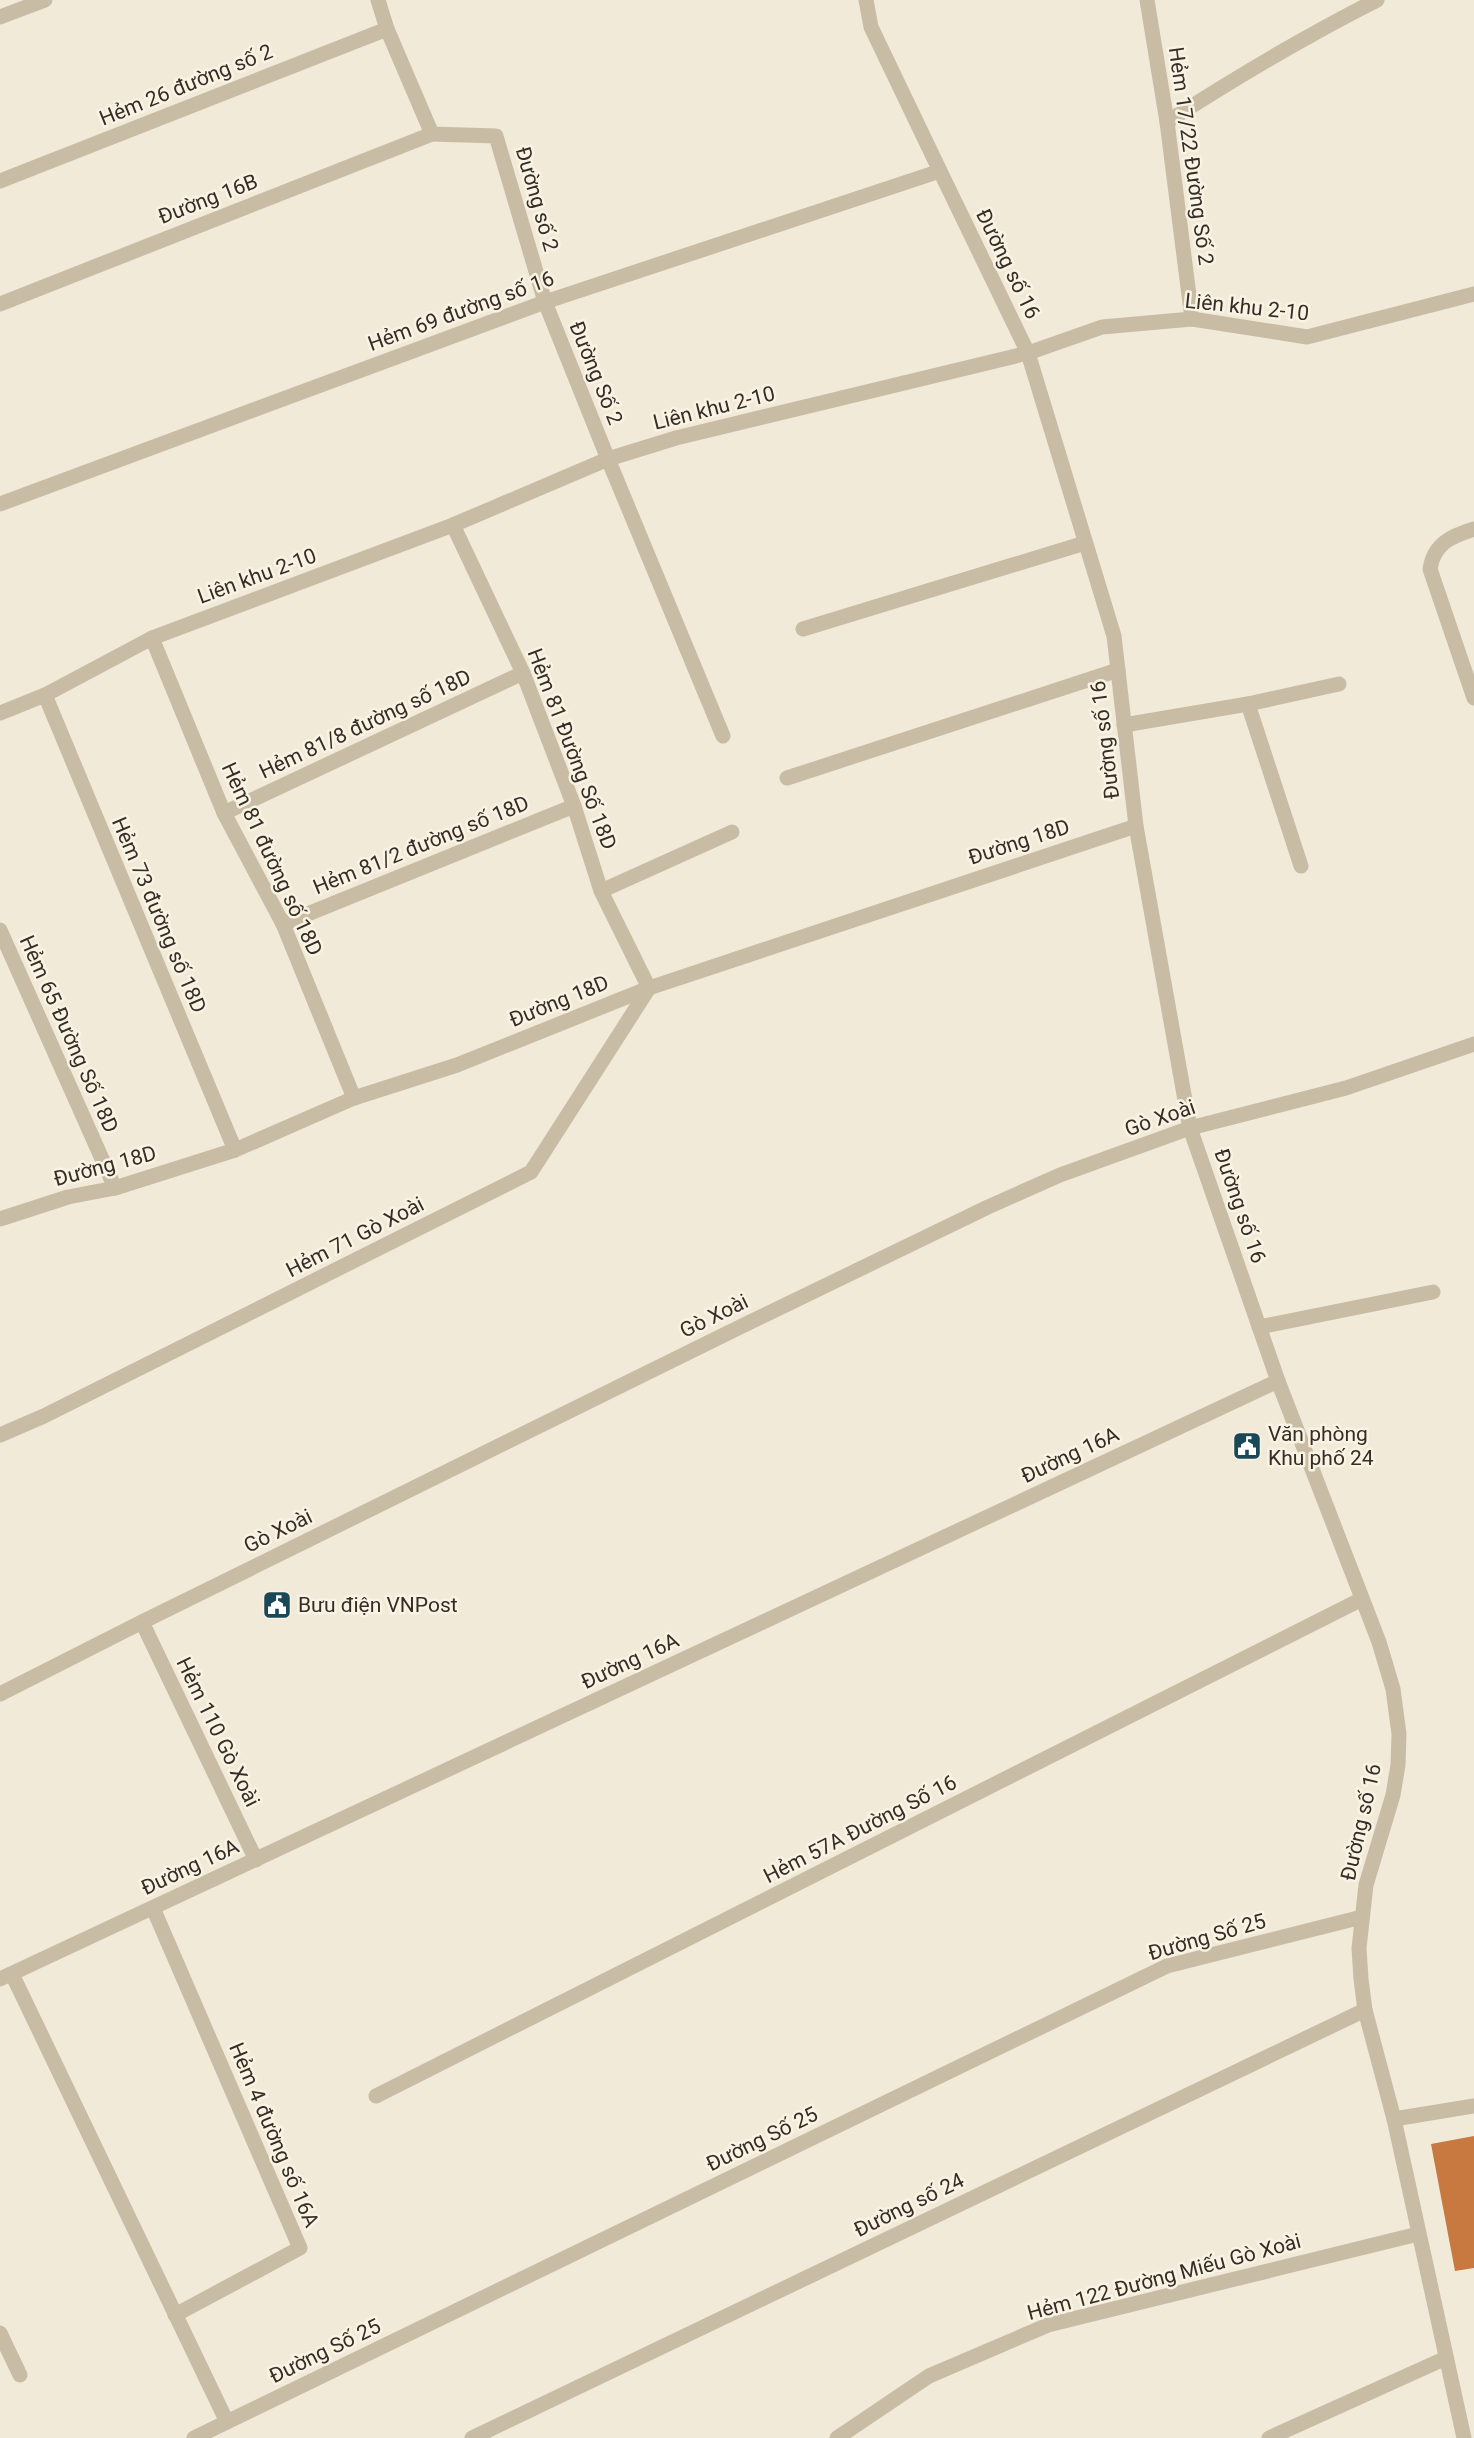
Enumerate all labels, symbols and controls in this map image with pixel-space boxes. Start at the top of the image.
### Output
street label: Hẻm 26 đường số 2 [96,39,276,131]
street label: Hẻm 17/22 Đường Số 2 [1164,45,1218,267]
street label: Đường số 2 [511,144,563,254]
street label: Đường 16B [155,169,261,229]
street label: Đường số 16 [971,205,1045,323]
street label: Hẻm 69 đường số 16 [365,266,557,356]
street label: Liên khu 2-10 [1184,289,1310,325]
street label: Đường Số 2 [564,318,628,428]
street label: Liên khu 2-10 [651,381,777,435]
street label: Liên khu 2-10 [194,543,320,609]
street label: Hẻm 81 Đường Số 18D [523,645,621,853]
street label: Hẻm 81/8 đường số 18D [255,664,475,784]
street label: Đường số 16 [1086,679,1124,801]
street label: Hẻm 81 đường số 18D [217,759,327,959]
street label: Hẻm 81/2 đường số 18D [310,791,532,899]
street label: Hẻm 73 đường số 18D [107,814,211,1016]
street label: Đường 18D [965,814,1073,870]
street label: Hẻm 65 Đường Số 18D [15,932,123,1136]
street label: Đường 18D [506,970,612,1032]
street label: Gò Xoài [1122,1095,1198,1141]
street label: Đường 18D [51,1141,159,1191]
street label: Đường số 16 [1209,1146,1271,1266]
street label: Hẻm 71 Gò Xoài [282,1192,428,1282]
street label: Gò Xoài [676,1289,752,1343]
street label: Đường 16A [1017,1422,1123,1488]
place label: Văn phòng Khu phố 24 [1268,1422,1374,1470]
public building icon: Văn phòng Khu phố 24 [1231,1430,1263,1462]
street label: Gò Xoài [240,1504,316,1558]
public building icon: Bưu điện VNPost [261,1589,293,1621]
place label: Bưu điện VNPost [298,1593,458,1617]
street label: Đường 16A [577,1628,683,1694]
street label: Hẻm 110 Gò Xoài [171,1653,265,1811]
street label: Đường số 16 [1336,1761,1386,1883]
street label: Hẻm 57A Đường Số 16 [760,1770,960,1888]
street label: Đường 16A [137,1834,243,1900]
street label: Đường Số 25 [1146,1909,1268,1965]
street label: Hẻm 4 đường số 16A [224,2039,324,2231]
street label: Đường Số 25 [702,2102,822,2176]
street label: Đường số 24 [850,2168,968,2242]
street label: Hẻm 122 Đường Miếu Gò Xoài [1025,2229,1303,2325]
street label: Đường Số 25 [265,2314,385,2388]

